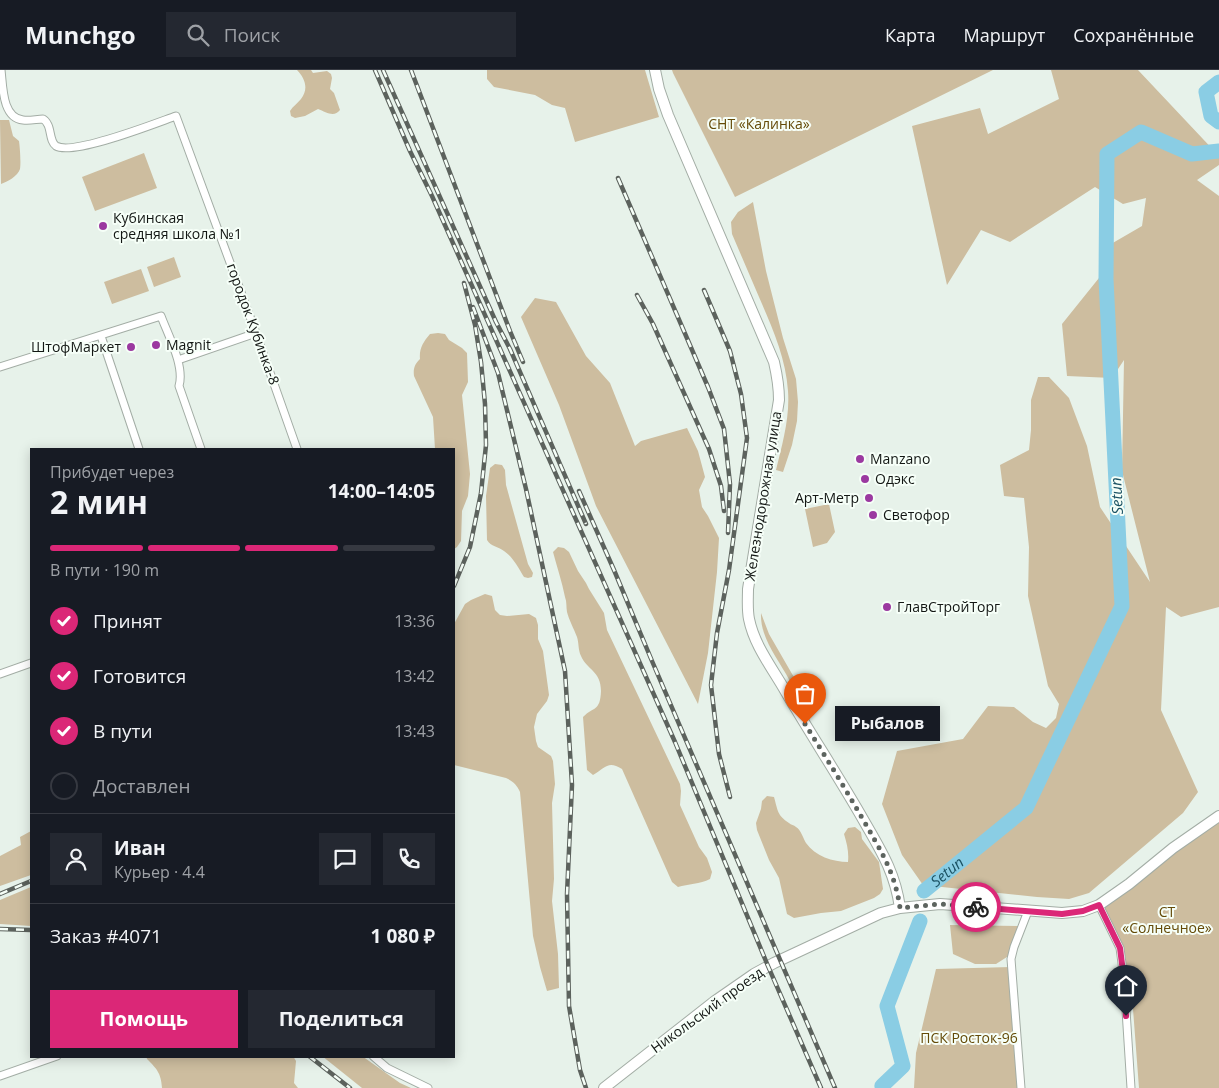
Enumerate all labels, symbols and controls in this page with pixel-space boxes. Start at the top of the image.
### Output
search box [166,12,516,57]
text: Munchgo [25,18,136,51]
icon: search [184,21,212,49]
text: Поиск [224,22,280,48]
text: Карта [885,23,935,47]
text: Маршрут [963,23,1045,47]
text: Сохранённые [1073,23,1194,47]
park label: СНТ «Калинка» [708,114,810,133]
place label: Кубинская средняя школа №1 [113,208,242,243]
marker: Кубинская средняя школа №1 [97,220,109,232]
street label: городок Кубинка-8 [223,260,284,387]
place label: Magnit [166,335,211,354]
place label: ШтофМаркет [31,337,121,356]
marker: Magnit [150,339,162,351]
marker: ШтофМаркет [125,341,137,353]
street label: Железнодорожная улица [740,410,785,582]
place label: Manzano [870,449,930,468]
marker: Manzano [854,453,866,465]
text: Прибудет через [50,461,174,483]
place label: Одэкс [875,469,915,488]
marker: Одэкс [859,473,871,485]
water label: Setun [1105,477,1127,515]
text: 14:00–14:05 [328,478,435,504]
text: 2 мин [50,480,148,523]
place label: Арт-Метр [795,488,859,507]
marker: Арт-Метр [863,492,875,504]
place label: Светофор [883,505,950,524]
marker: Светофор [867,509,879,521]
text: В пути · 190 m [50,559,159,581]
place label: ГлавСтройТорг [897,597,1000,616]
marker: ГлавСтройТорг [881,601,893,613]
icon: check [50,607,78,635]
text: Принят [93,608,162,634]
text: 13:36 [394,610,435,632]
icon: check [50,662,78,690]
text: Готовится [93,663,186,689]
text: 13:42 [394,665,435,687]
pin [784,673,826,724]
icon: bag [791,680,819,708]
callout: Рыбалов [835,706,940,742]
text: Рыбалов [851,712,924,734]
icon: check [50,717,78,745]
text: В пути [93,718,153,744]
text: 13:43 [394,720,435,742]
text: Доставлен [93,773,191,799]
button: person [50,833,102,885]
button: chat [319,833,371,885]
button: phone [383,833,435,885]
text: Иван [114,835,166,861]
water label: Setun [926,852,967,891]
text: Курьер · 4.4 [114,861,205,883]
courier [951,882,1001,932]
icon: bike [962,893,990,921]
park label: СТ «Солнечное» [1122,902,1212,937]
text: Заказ #4071 [50,923,162,949]
text: 1 080 ₽ [371,923,435,949]
street label: Никольский проезд [647,962,767,1057]
pin [1105,965,1147,1016]
icon: home [1112,972,1140,1000]
button: Помощь [50,990,238,1048]
button: Поделиться [248,990,435,1048]
park label: ПСК Росток-96 [920,1028,1018,1047]

